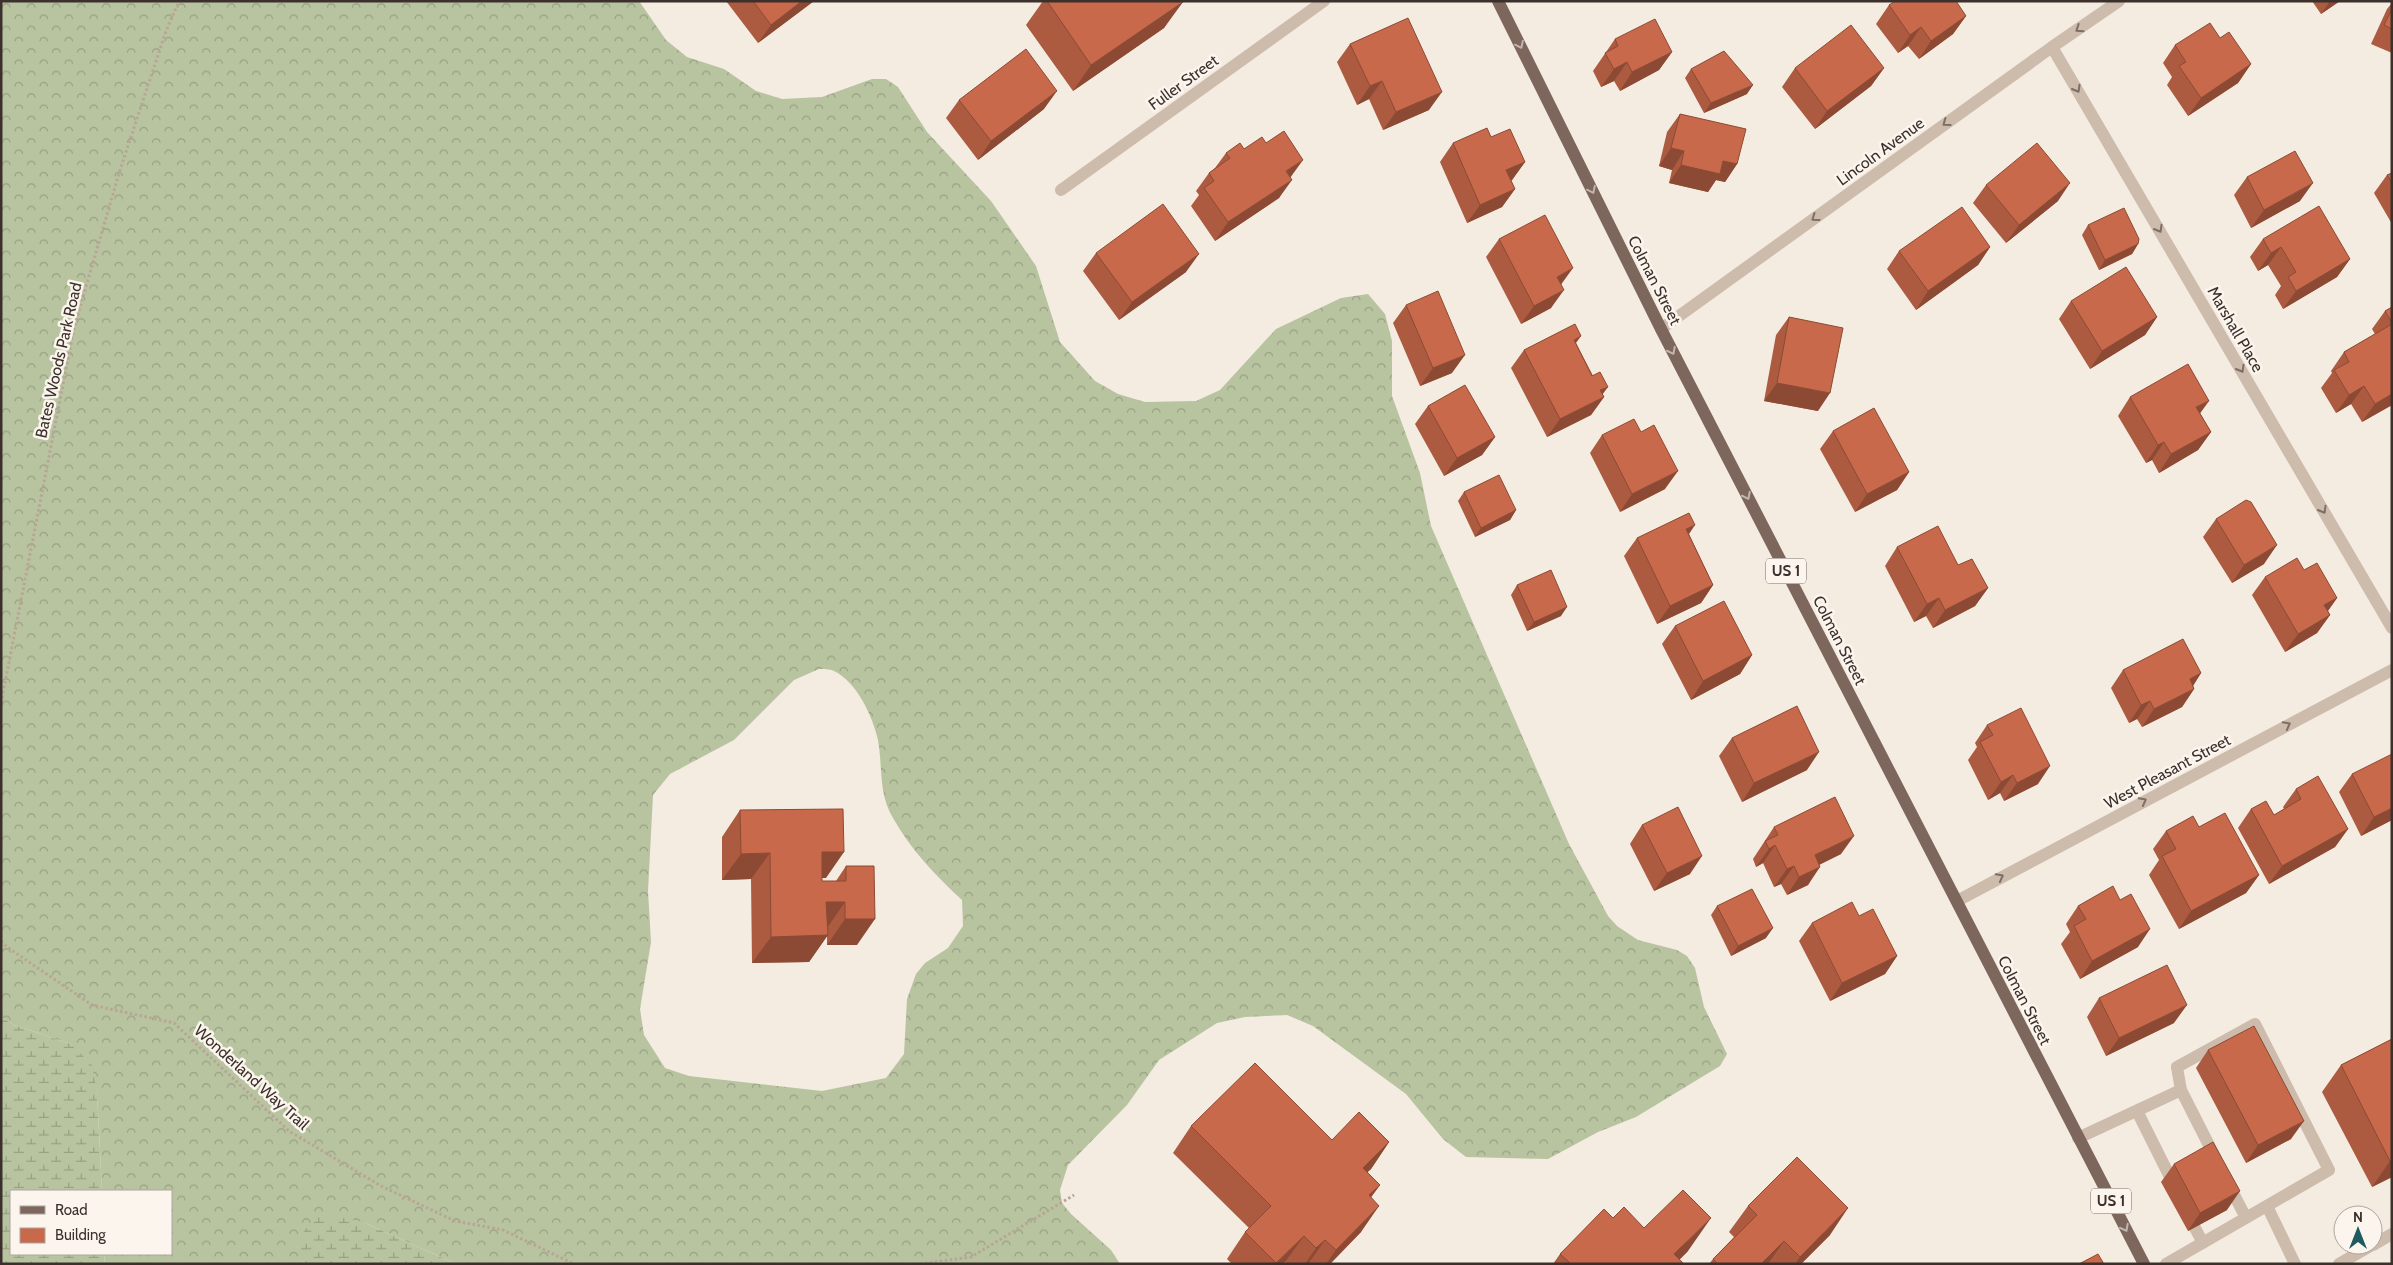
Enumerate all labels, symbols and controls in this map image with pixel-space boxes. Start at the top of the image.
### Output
one-way arrow [2075,23,2084,32]
one-way arrow [1513,40,1524,49]
street label: Fuller Street [1145,50,1222,114]
one-way arrow [2070,83,2080,92]
street label: Lincoln Avenue [1833,113,1928,189]
one-way arrow [1943,117,1952,126]
one-way arrow [1586,185,1596,194]
one-way arrow [1811,212,1821,221]
one-way arrow [2152,224,2162,233]
street label: Colman Street [1624,232,1685,329]
street label: Bates Woods Park Road [31,280,86,440]
street label: Marshall Place [2203,283,2268,375]
one-way arrow [1666,346,1676,355]
one-way arrow [2234,364,2244,373]
one-way arrow [1741,490,1751,499]
one-way arrow [2316,504,2326,513]
road number: US 1 [1766,558,1806,584]
street label: Colman Street [1809,592,1870,689]
one-way arrow [2281,721,2290,731]
street label: West Pleasant Street [2101,730,2234,813]
one-way arrow [2138,797,2147,807]
one-way arrow [1994,874,2003,884]
street label: Colman Street [1994,952,2055,1049]
street label: Wonderland Way Trail [190,1021,313,1134]
road number: US 1 [2091,1188,2131,1214]
legend [10,1190,172,1255]
text: Road [55,1201,88,1219]
north arrow [2333,1205,2383,1255]
text: N [2353,1208,2363,1226]
one-way arrow [2119,1222,2129,1231]
text: Building [55,1226,106,1244]

